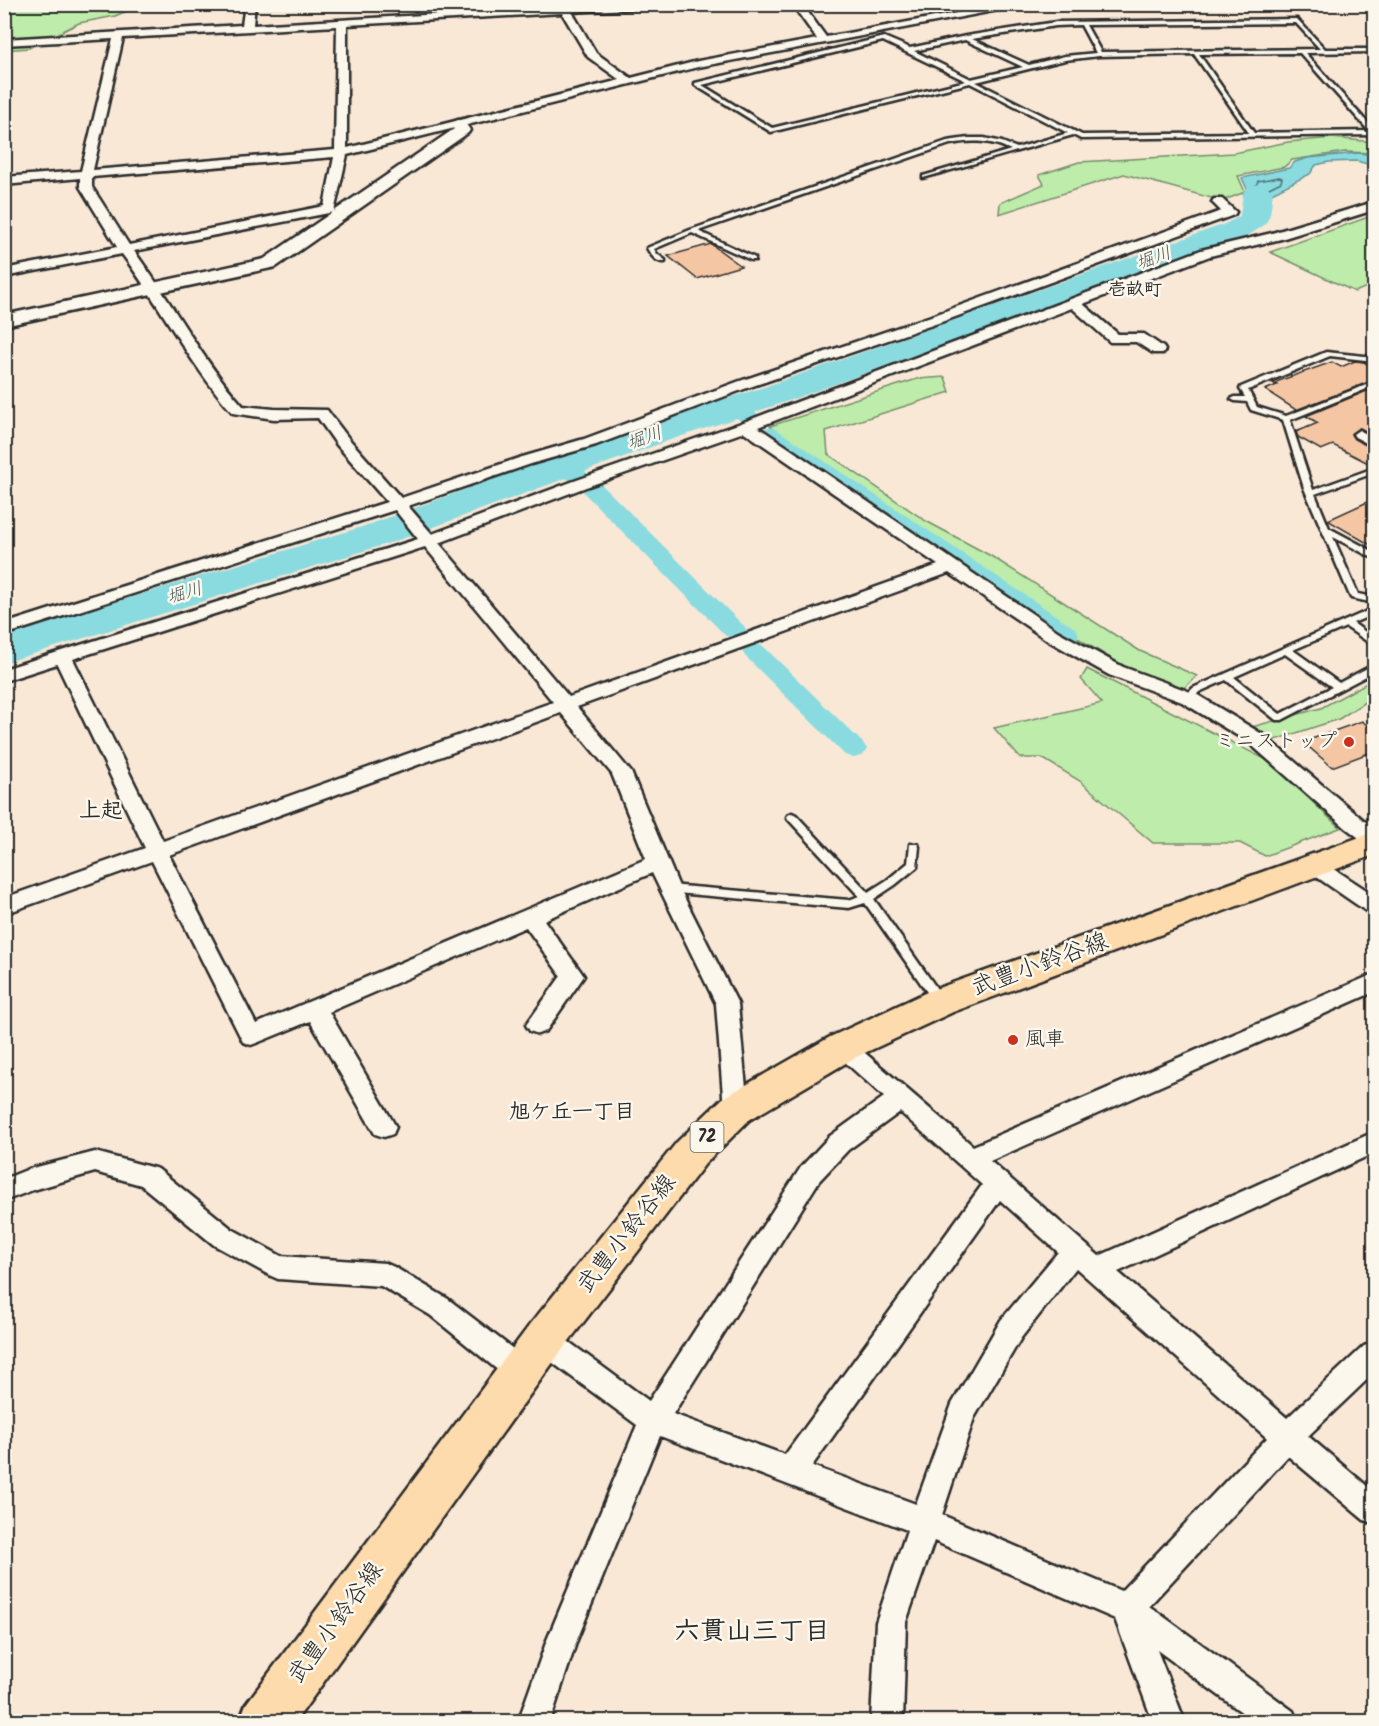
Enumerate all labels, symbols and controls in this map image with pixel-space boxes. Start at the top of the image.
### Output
water label: 堀川 [1132,239,1176,279]
district label: 壱畝町 [1108,276,1162,305]
water label: 堀川 [623,419,667,459]
water label: 堀川 [164,575,206,613]
place label: ミニストップ [1215,726,1337,758]
marker: ミニストップ [1342,735,1356,749]
district label: 上起 [79,794,123,829]
street label: 武豊小鈴谷線 [966,922,1114,1008]
place label: 風車 [1025,1024,1065,1056]
marker: 風車 [1006,1033,1020,1047]
district label: 旭ケ丘一丁目 [509,1096,635,1129]
road number: 72 [690,1122,724,1152]
street label: 武豊小鈴谷線 [567,1165,687,1303]
street label: 武豊小鈴谷線 [278,1553,394,1693]
district label: 六貫山三丁目 [674,1611,830,1653]

